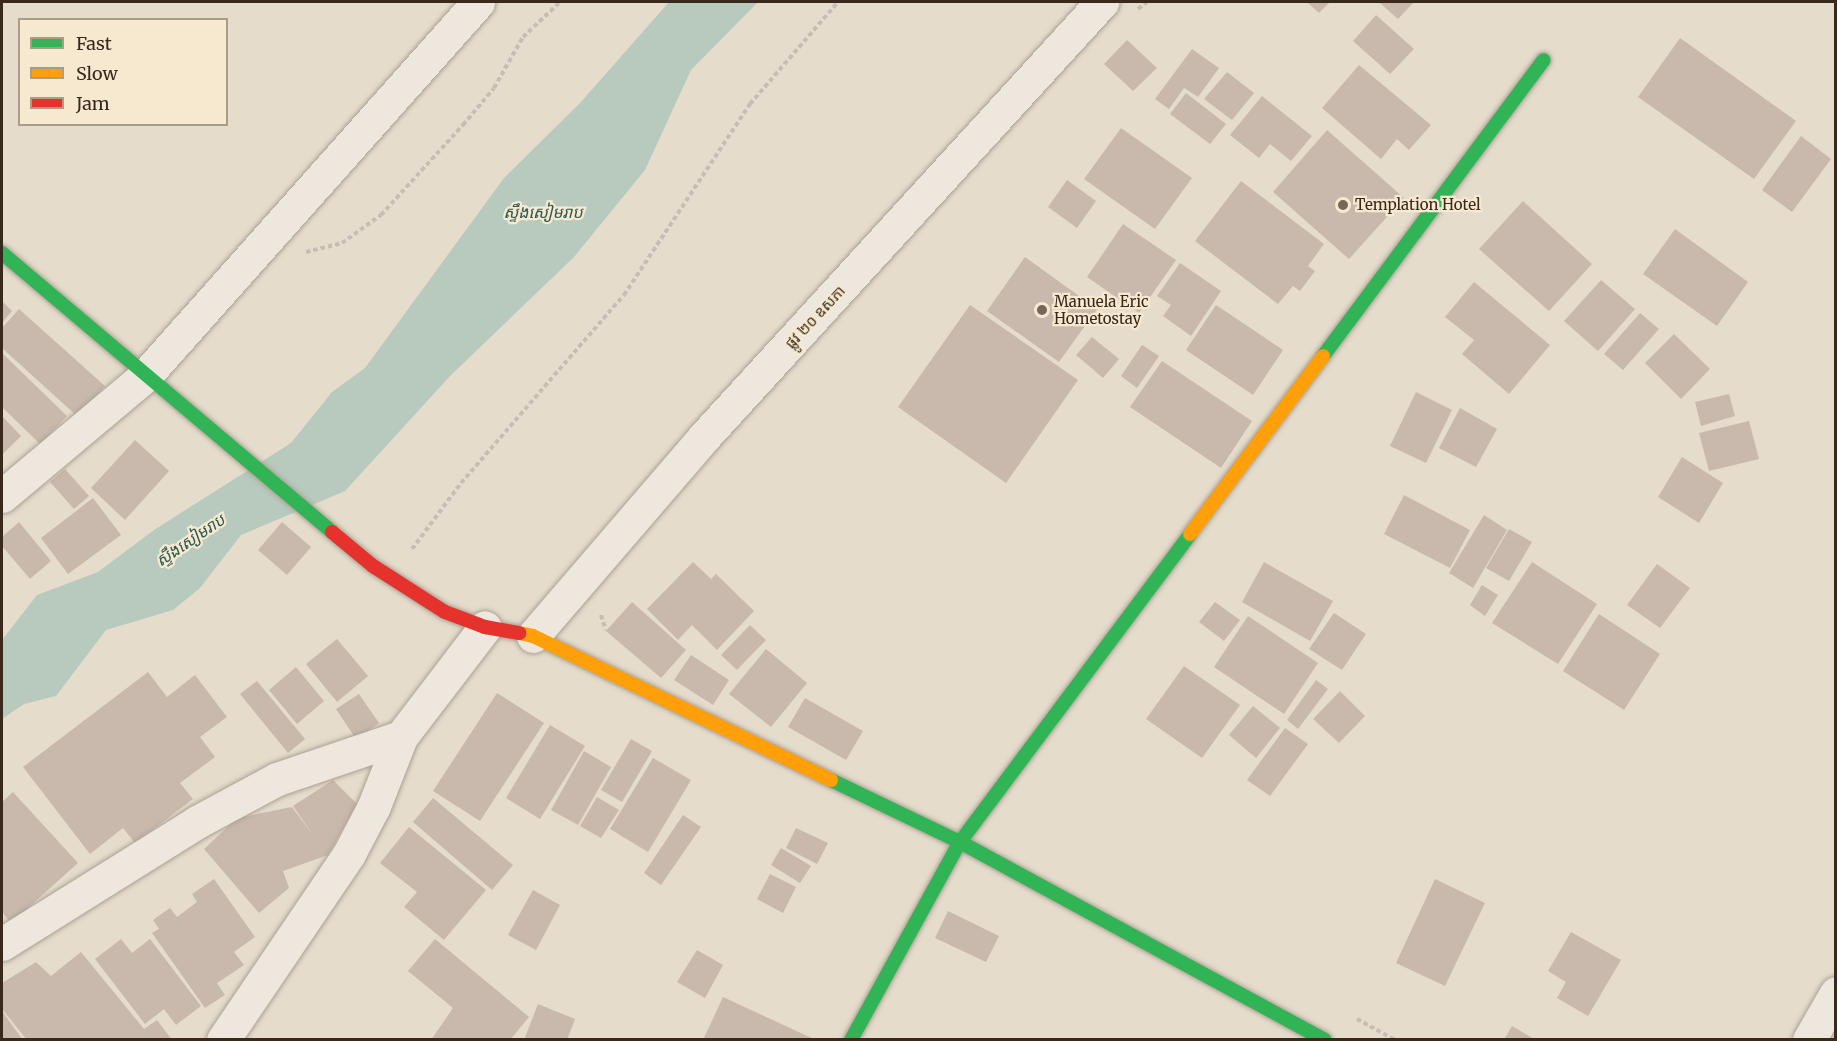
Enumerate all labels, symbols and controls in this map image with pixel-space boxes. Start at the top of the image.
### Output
legend [18,18,228,126]
text: Fast [76,32,112,55]
text: Slow [76,62,118,85]
text: Jam [76,92,110,115]
place label: Templation Hotel [1355,196,1481,214]
marker: Templation Hotel [1336,198,1350,212]
water label: ស្ទឹងសៀមរាប [503,202,583,222]
street label: ផ្លូវ ២០ ឧសភា [781,282,849,352]
place label: Manuela Eric Hometostay [1054,292,1149,327]
marker: Manuela Eric Hometostay [1035,303,1049,317]
water label: ស្ទឹងសៀមរាប [152,510,228,570]

